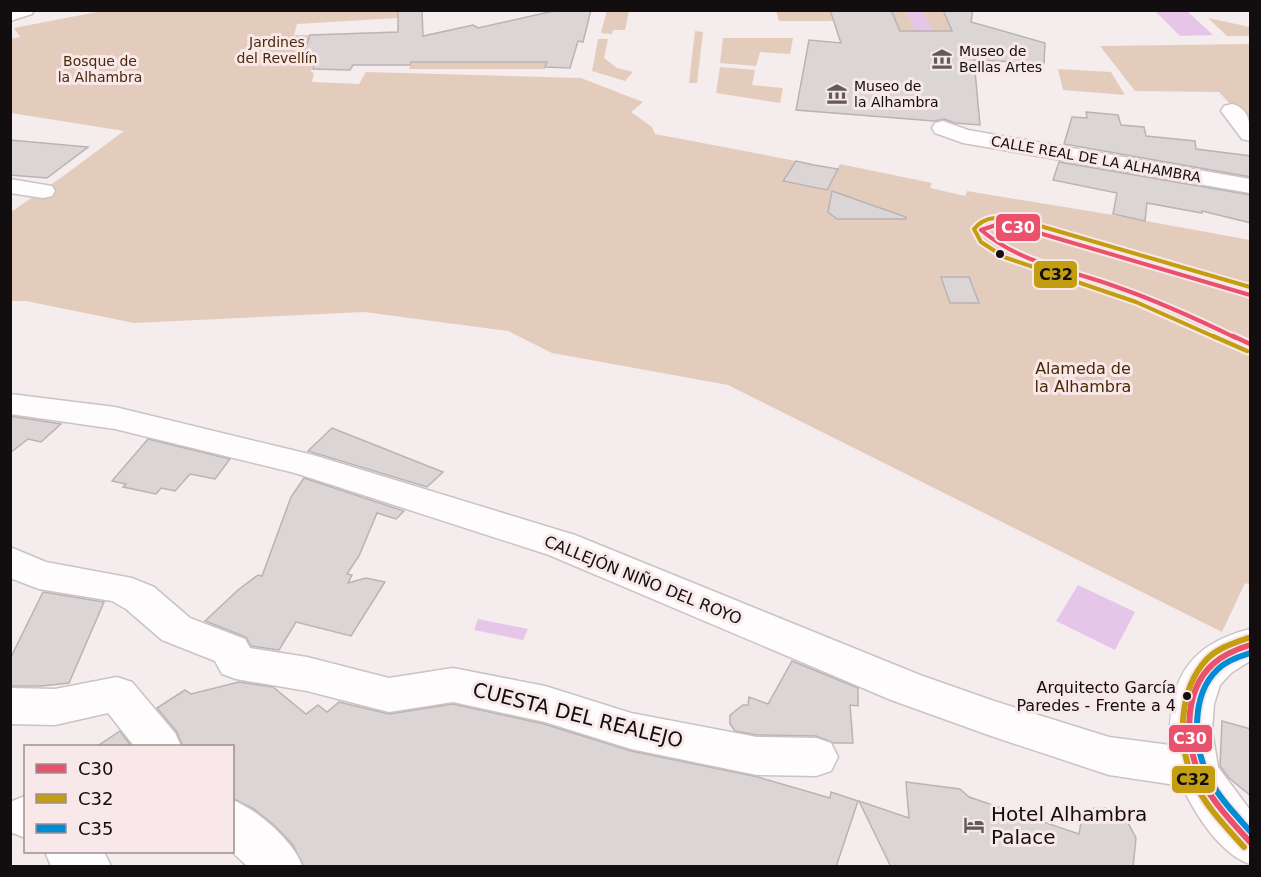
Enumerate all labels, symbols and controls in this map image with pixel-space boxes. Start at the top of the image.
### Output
park label: Jardines del Revellín [237,34,318,66]
place label: Museo de Bellas Artes [959,43,1042,75]
museum icon: Museo de Bellas Artes [930,47,954,71]
park label: Bosque de la Alhambra [58,53,142,85]
place label: Museo de la Alhambra [854,78,939,110]
museum icon: Museo de la Alhambra [825,82,849,106]
street label: CALLE REAL DE LA ALHAMBRA [990,133,1203,185]
line badge: C30 [995,213,1041,242]
text: C30 [1001,218,1035,237]
unlabelled marker [994,248,1006,260]
line badge: C32 [1033,260,1078,289]
text: C32 [1039,265,1073,284]
park label: Alameda de la Alhambra [1035,359,1131,396]
street label: CALLEJÓN NIÑO DEL ROYO [541,532,745,628]
street label: CUESTA DEL REALEJO [470,677,686,753]
place label: Arquitecto García Paredes - Frente a 4 [1016,678,1176,715]
marker: Arquitecto García Paredes - Frente a 4 [1181,690,1193,702]
line badge: C30 [1168,724,1213,753]
text: C30 [1173,729,1207,748]
legend [24,745,234,853]
text: C30 [78,758,113,779]
line badge: C32 [1171,765,1216,794]
text: C32 [1176,770,1210,789]
text: C32 [78,788,113,809]
place label: Hotel Alhambra Palace [991,802,1147,849]
hotel icon: Hotel Alhambra Palace [962,813,986,837]
text: C35 [78,818,113,839]

